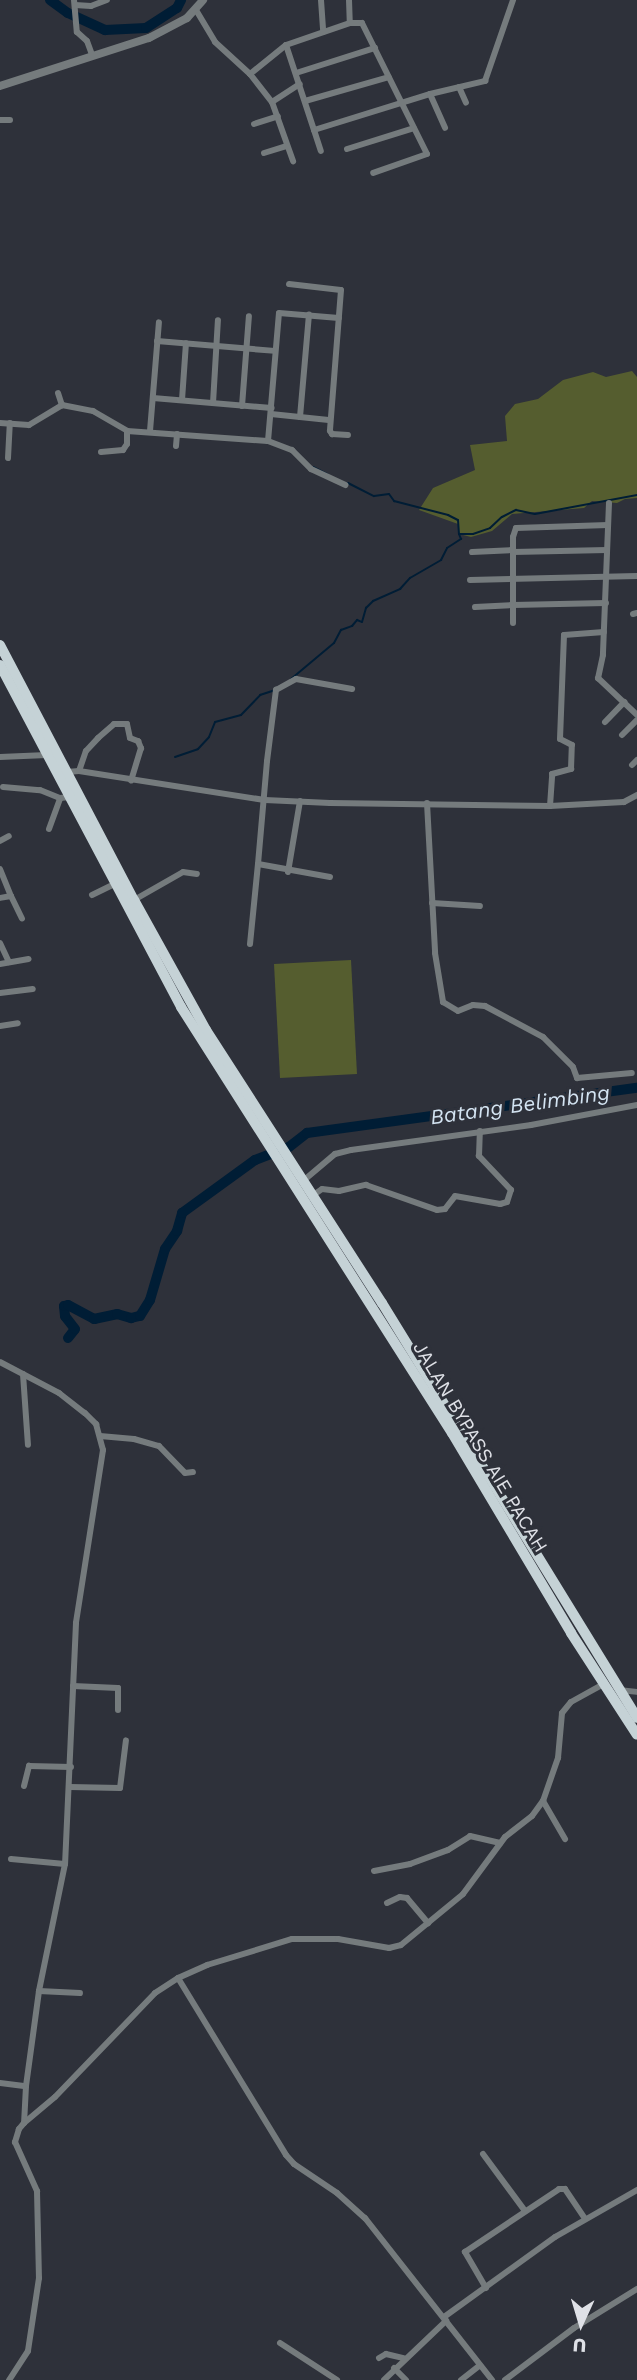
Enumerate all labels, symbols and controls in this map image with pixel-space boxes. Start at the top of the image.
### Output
water label: Batang Belimbing [429,1080,611,1130]
street label: JALAN BYPASS AIE PACAH [408,1337,552,1557]
north arrow [546,2289,616,2359]
text: U [572,2334,587,2357]

